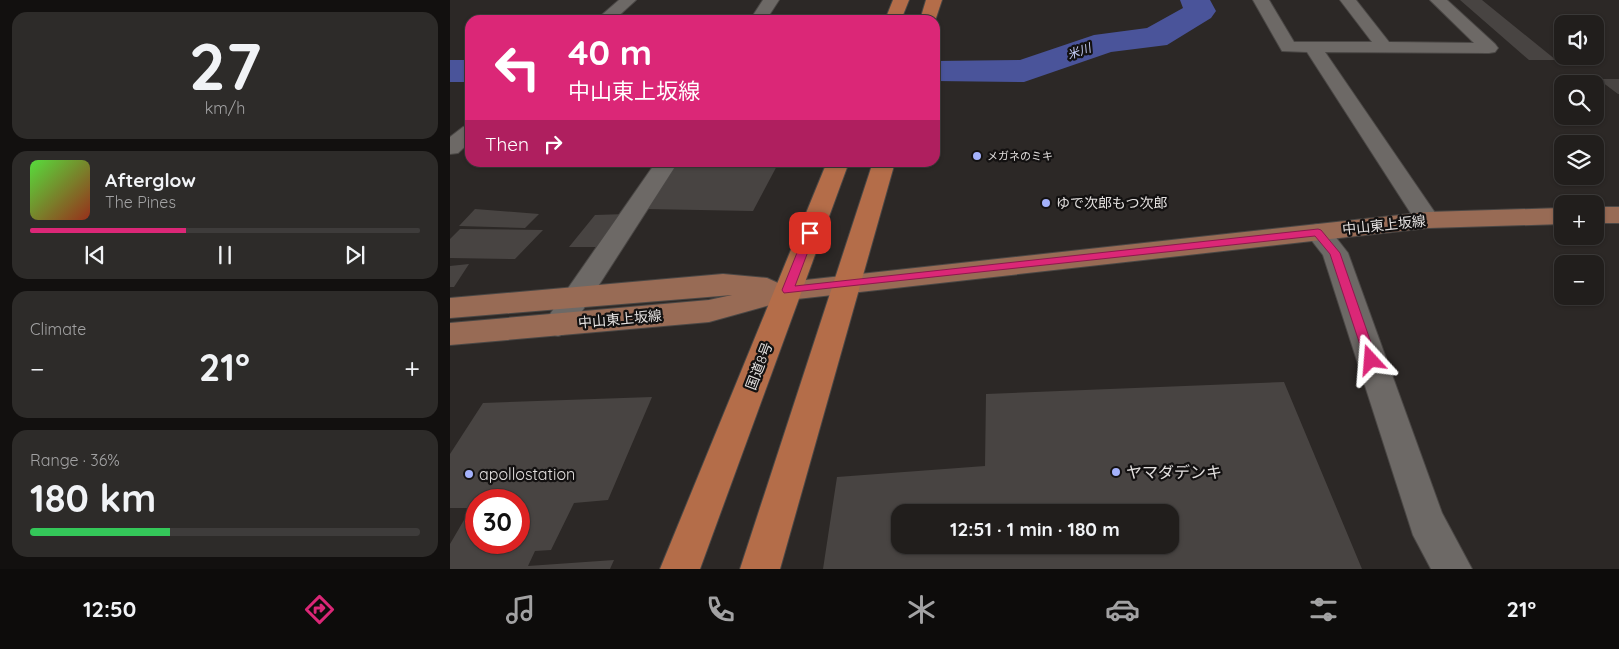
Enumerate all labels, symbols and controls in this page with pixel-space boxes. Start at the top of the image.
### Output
map controls [1554,15,1604,305]
button: sound [1554,15,1604,65]
text: 27 [189,25,261,106]
text: 40 m [568,30,652,74]
icon: left [485,35,550,100]
water label: 米川 [1065,39,1095,62]
button: search [1554,75,1604,125]
text: 中山東上坂線 [568,77,700,105]
text: km/h [205,98,245,118]
icon: right [539,130,567,158]
text: Then [485,132,529,156]
button: layers [1554,135,1604,185]
place label: メガネのミキ [987,149,1053,163]
marker: メガネのミキ [971,150,983,162]
text: Afterglow [105,168,196,192]
text: The Pines [105,192,176,212]
place label: ゆで次郎もつ次郎 [1056,194,1167,212]
button: + [1554,195,1604,245]
marker: ゆで次郎もつ次郎 [1040,197,1052,209]
pin [789,212,831,254]
street label: 中山東上坂線 [1341,212,1427,238]
icon: arrive [796,219,824,247]
icon: previous [81,241,109,269]
icon: pause [211,241,239,269]
icon: next [341,241,369,269]
button: − [1554,255,1604,305]
street label: 中山東上坂線 [577,306,663,332]
text: Climate [30,319,86,339]
position arrow [1344,333,1396,385]
street label: 国道8号 [742,340,776,392]
text: 21° [199,343,250,391]
text: − [30,351,45,386]
text: + [404,351,420,386]
text: Range · 36% [30,450,120,470]
place label: ヤマダデンキ [1126,462,1222,482]
place label: apollostation [479,464,575,484]
marker: ヤマダデンキ [1110,466,1122,478]
marker: apollostation [463,468,475,480]
text: 180 km [30,474,156,522]
speed limit sign: 30 [465,489,530,554]
text: 12:51 · 1 min · 180 m [950,517,1120,541]
icon: directions [302,592,337,627]
icon: music [503,592,538,627]
icon: phone [703,592,738,627]
icon: climate [904,592,939,627]
icon: car [1105,592,1140,627]
icon: filters [1306,592,1341,627]
text: 12:50 [83,595,136,623]
text: 21° [1506,595,1536,623]

